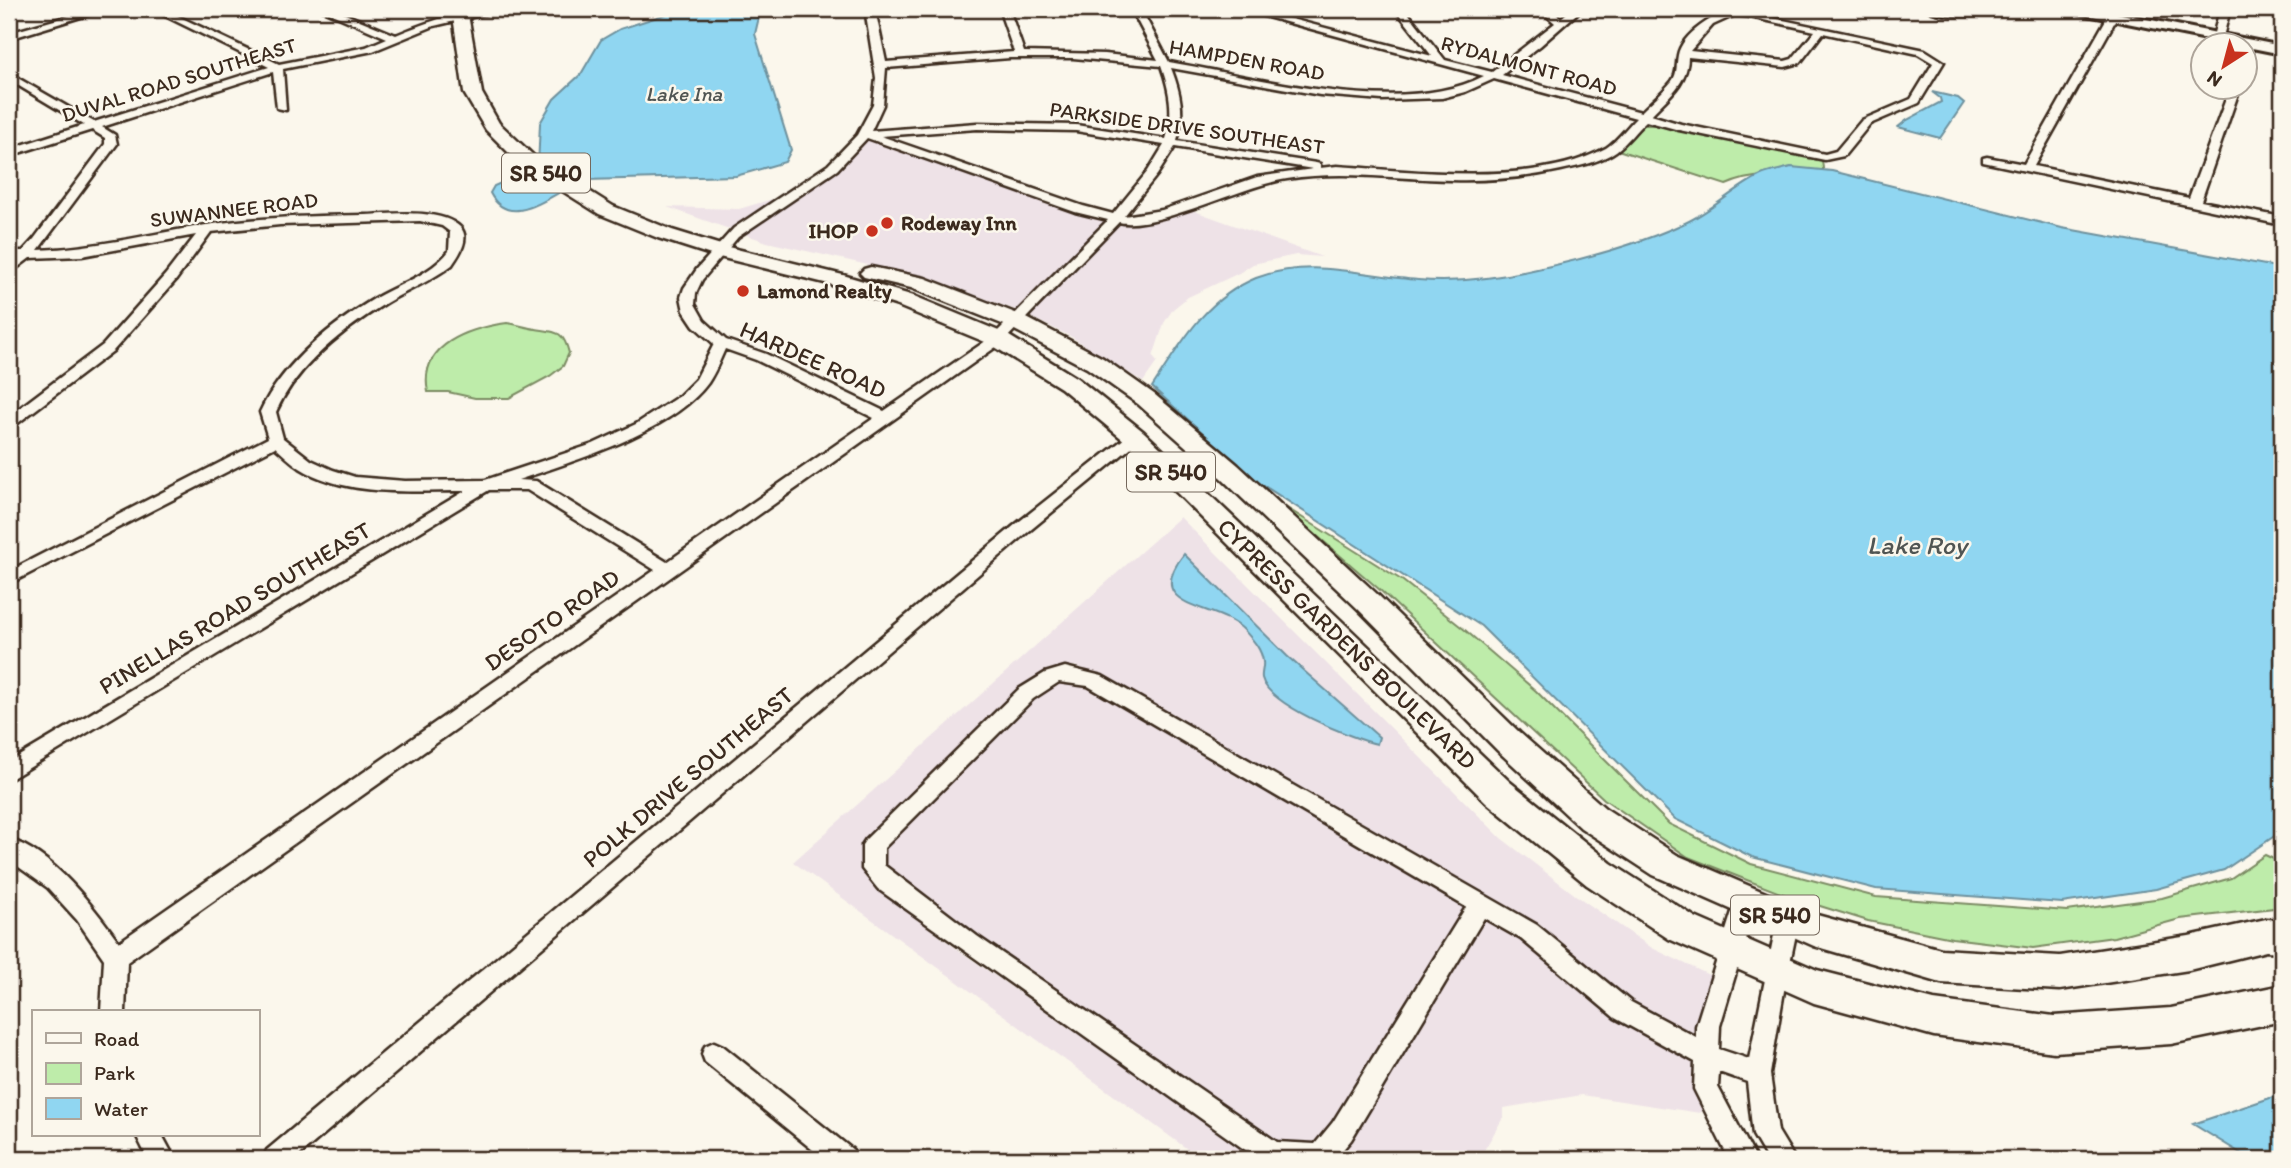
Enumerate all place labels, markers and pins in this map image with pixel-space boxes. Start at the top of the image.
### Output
place label: Rodeway Inn [901,210,1017,236]
marker: Rodeway Inn [879,215,895,231]
place label: IHOP [808,218,858,243]
marker: IHOP [864,223,880,239]
place label: Lamond Realty [757,278,893,304]
marker: Lamond Realty [735,283,751,299]

